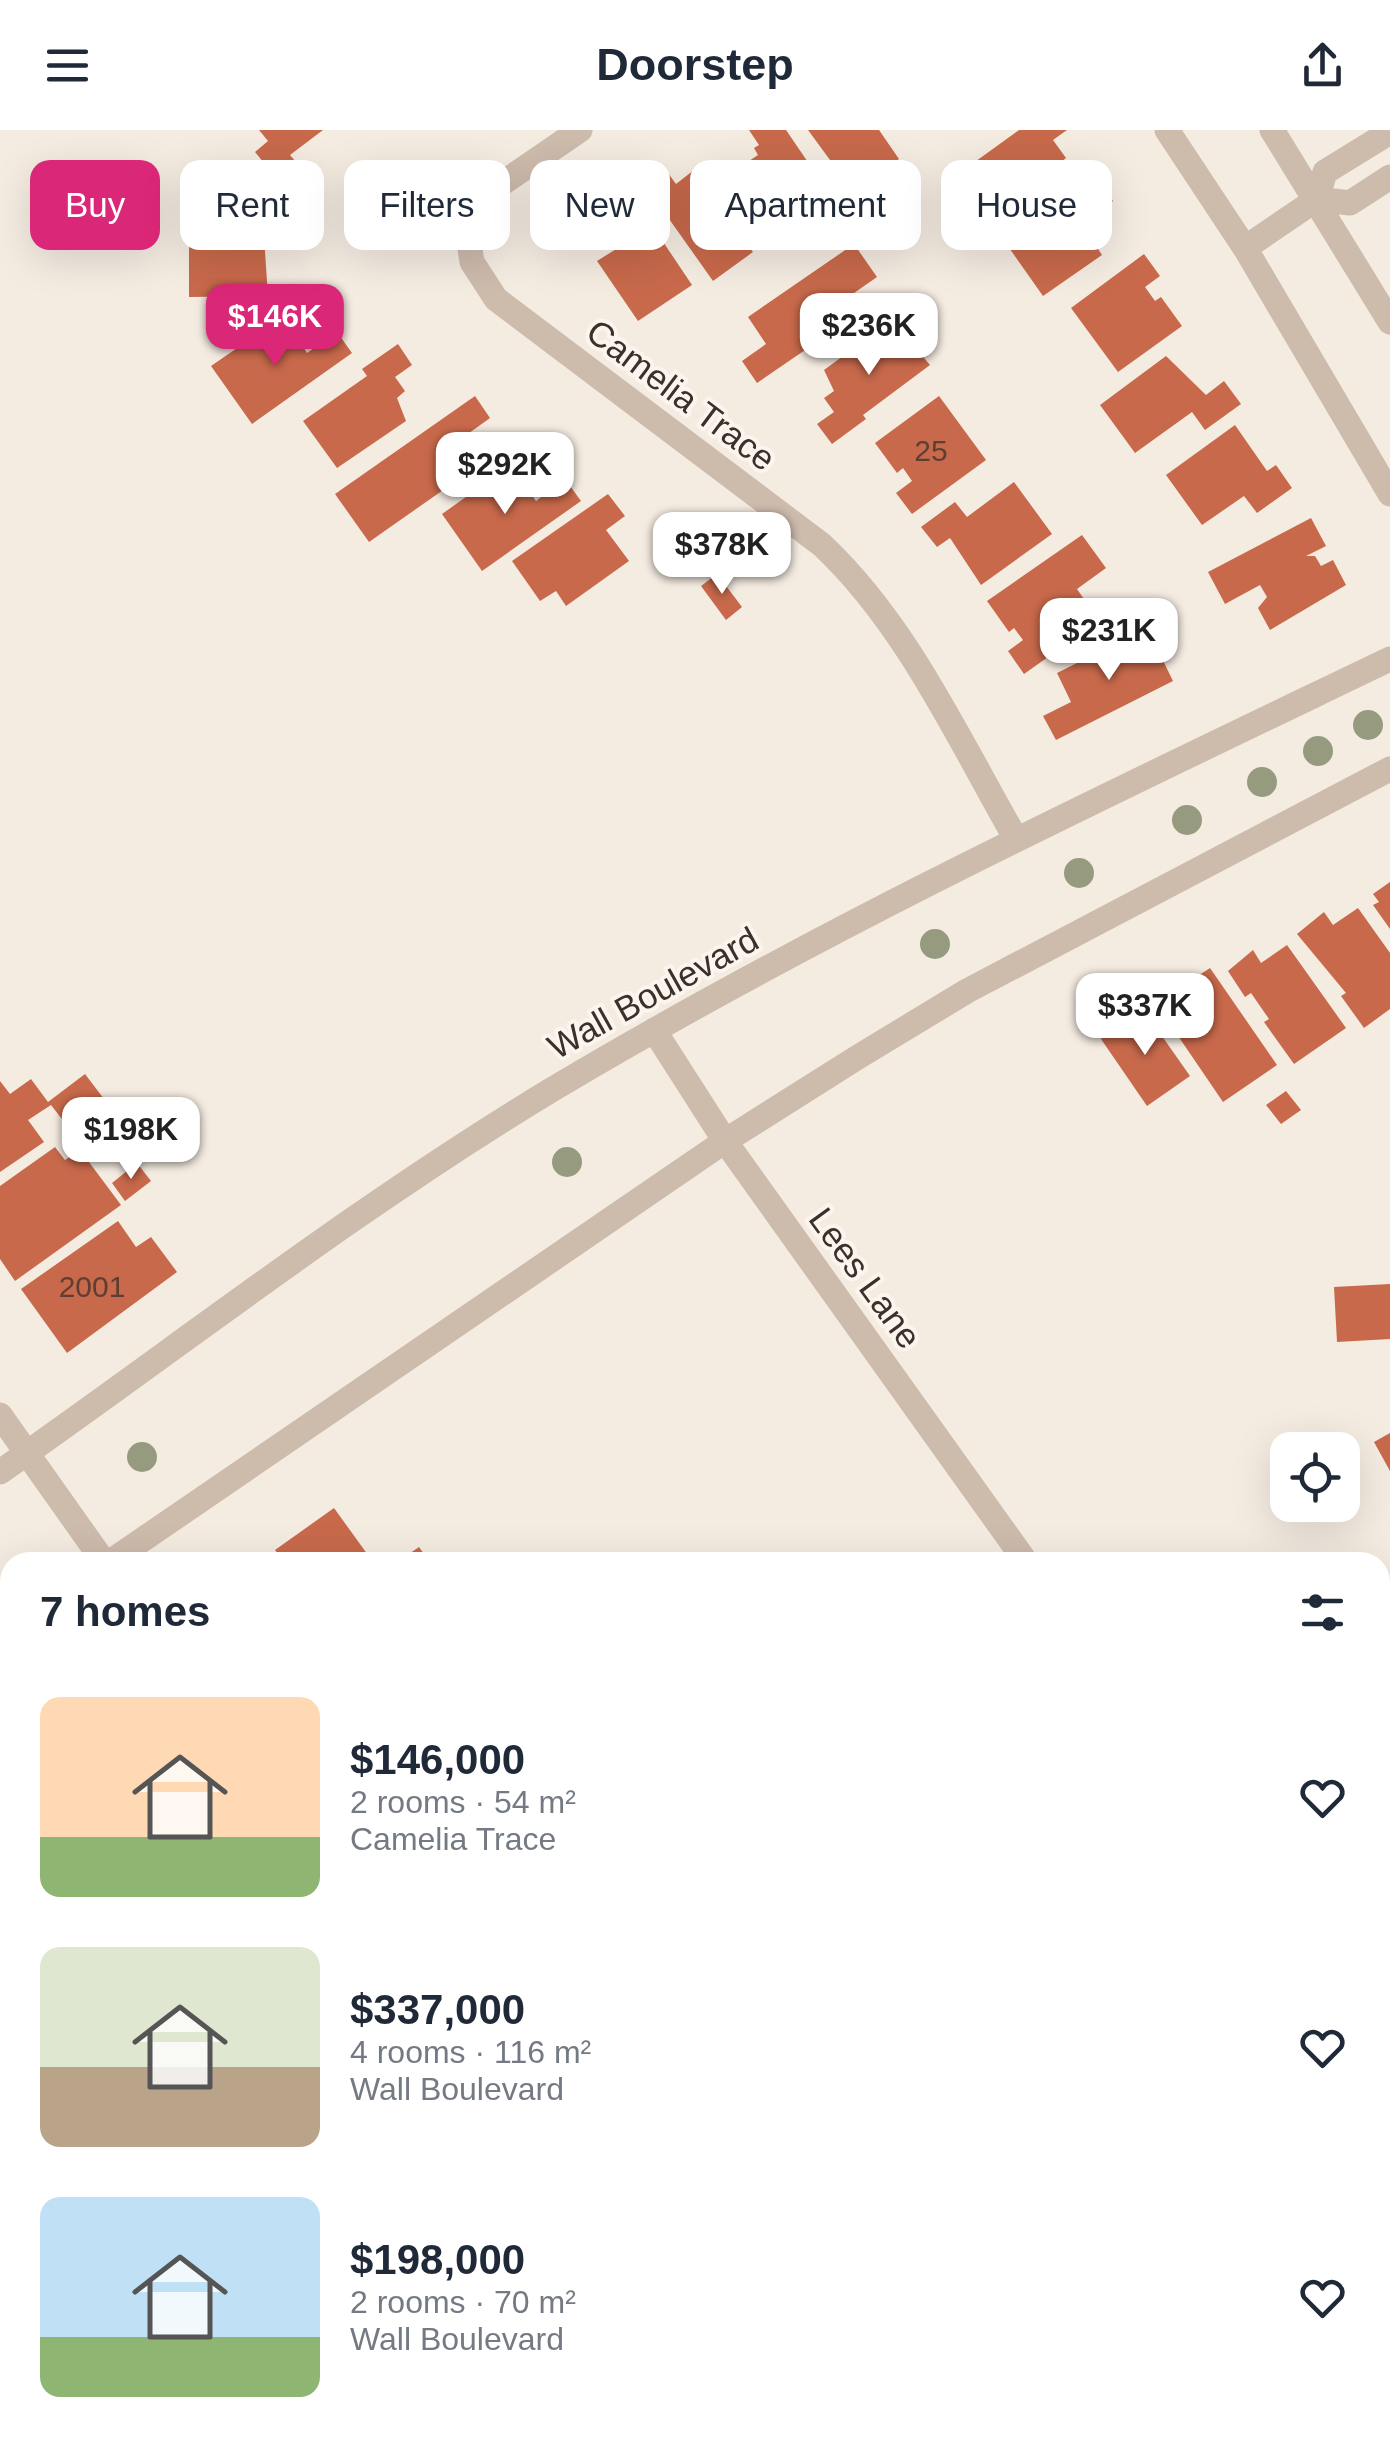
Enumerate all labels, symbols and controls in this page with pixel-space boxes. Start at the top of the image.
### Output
icon: menu [40,38,95,93]
icon: share [1295,38,1350,93]
text: Doorstep [596,39,794,90]
chip: Buy [30,160,160,250]
chip: Rent [180,160,324,250]
chip: Filters [344,160,510,250]
chip: New [530,160,670,250]
chip: Apartment [690,160,921,250]
chip: House [941,160,1112,250]
pin: $146K [205,284,345,369]
pin: $236K [799,293,939,378]
text: $146K [228,298,322,334]
text: $236K [822,307,916,343]
street label: Camelia Trace [579,311,783,478]
pin: $292K [435,432,575,517]
house number: 25 [914,434,948,467]
text: $292K [458,446,552,482]
pin: $378K [652,512,792,597]
text: $378K [675,526,769,562]
pin: $231K [1039,598,1179,683]
text: $231K [1062,612,1156,648]
street label: Wall Boulevard [541,919,765,1066]
pin: $337K [1075,973,1215,1058]
text: $337K [1098,987,1192,1023]
pin: $198K [61,1097,201,1182]
text: $198K [84,1111,178,1147]
street label: Lees Lane [802,1200,929,1355]
house number: 2001 [59,1270,125,1303]
map controls [1270,1432,1360,1522]
button: locate [1270,1432,1360,1522]
icon: filters [1295,1585,1350,1640]
text: 7 homes [40,1588,210,1635]
text: $146,000 [350,1736,525,1783]
icon: home [120,1737,240,1857]
icon: heart [1295,1770,1350,1825]
text: 2 rooms · 54 m² [350,1784,576,1820]
text: Camelia Trace [350,1821,556,1857]
text: $337,000 [350,1986,525,2033]
icon: home [120,1987,240,2107]
icon: heart [1295,2020,1350,2075]
text: 4 rooms · 116 m² [350,2034,591,2070]
text: Wall Boulevard [350,2071,564,2107]
text: $198,000 [350,2236,525,2283]
icon: home [120,2237,240,2357]
icon: heart [1295,2270,1350,2325]
text: 2 rooms · 70 m² [350,2284,576,2320]
text: Wall Boulevard [350,2321,564,2357]

